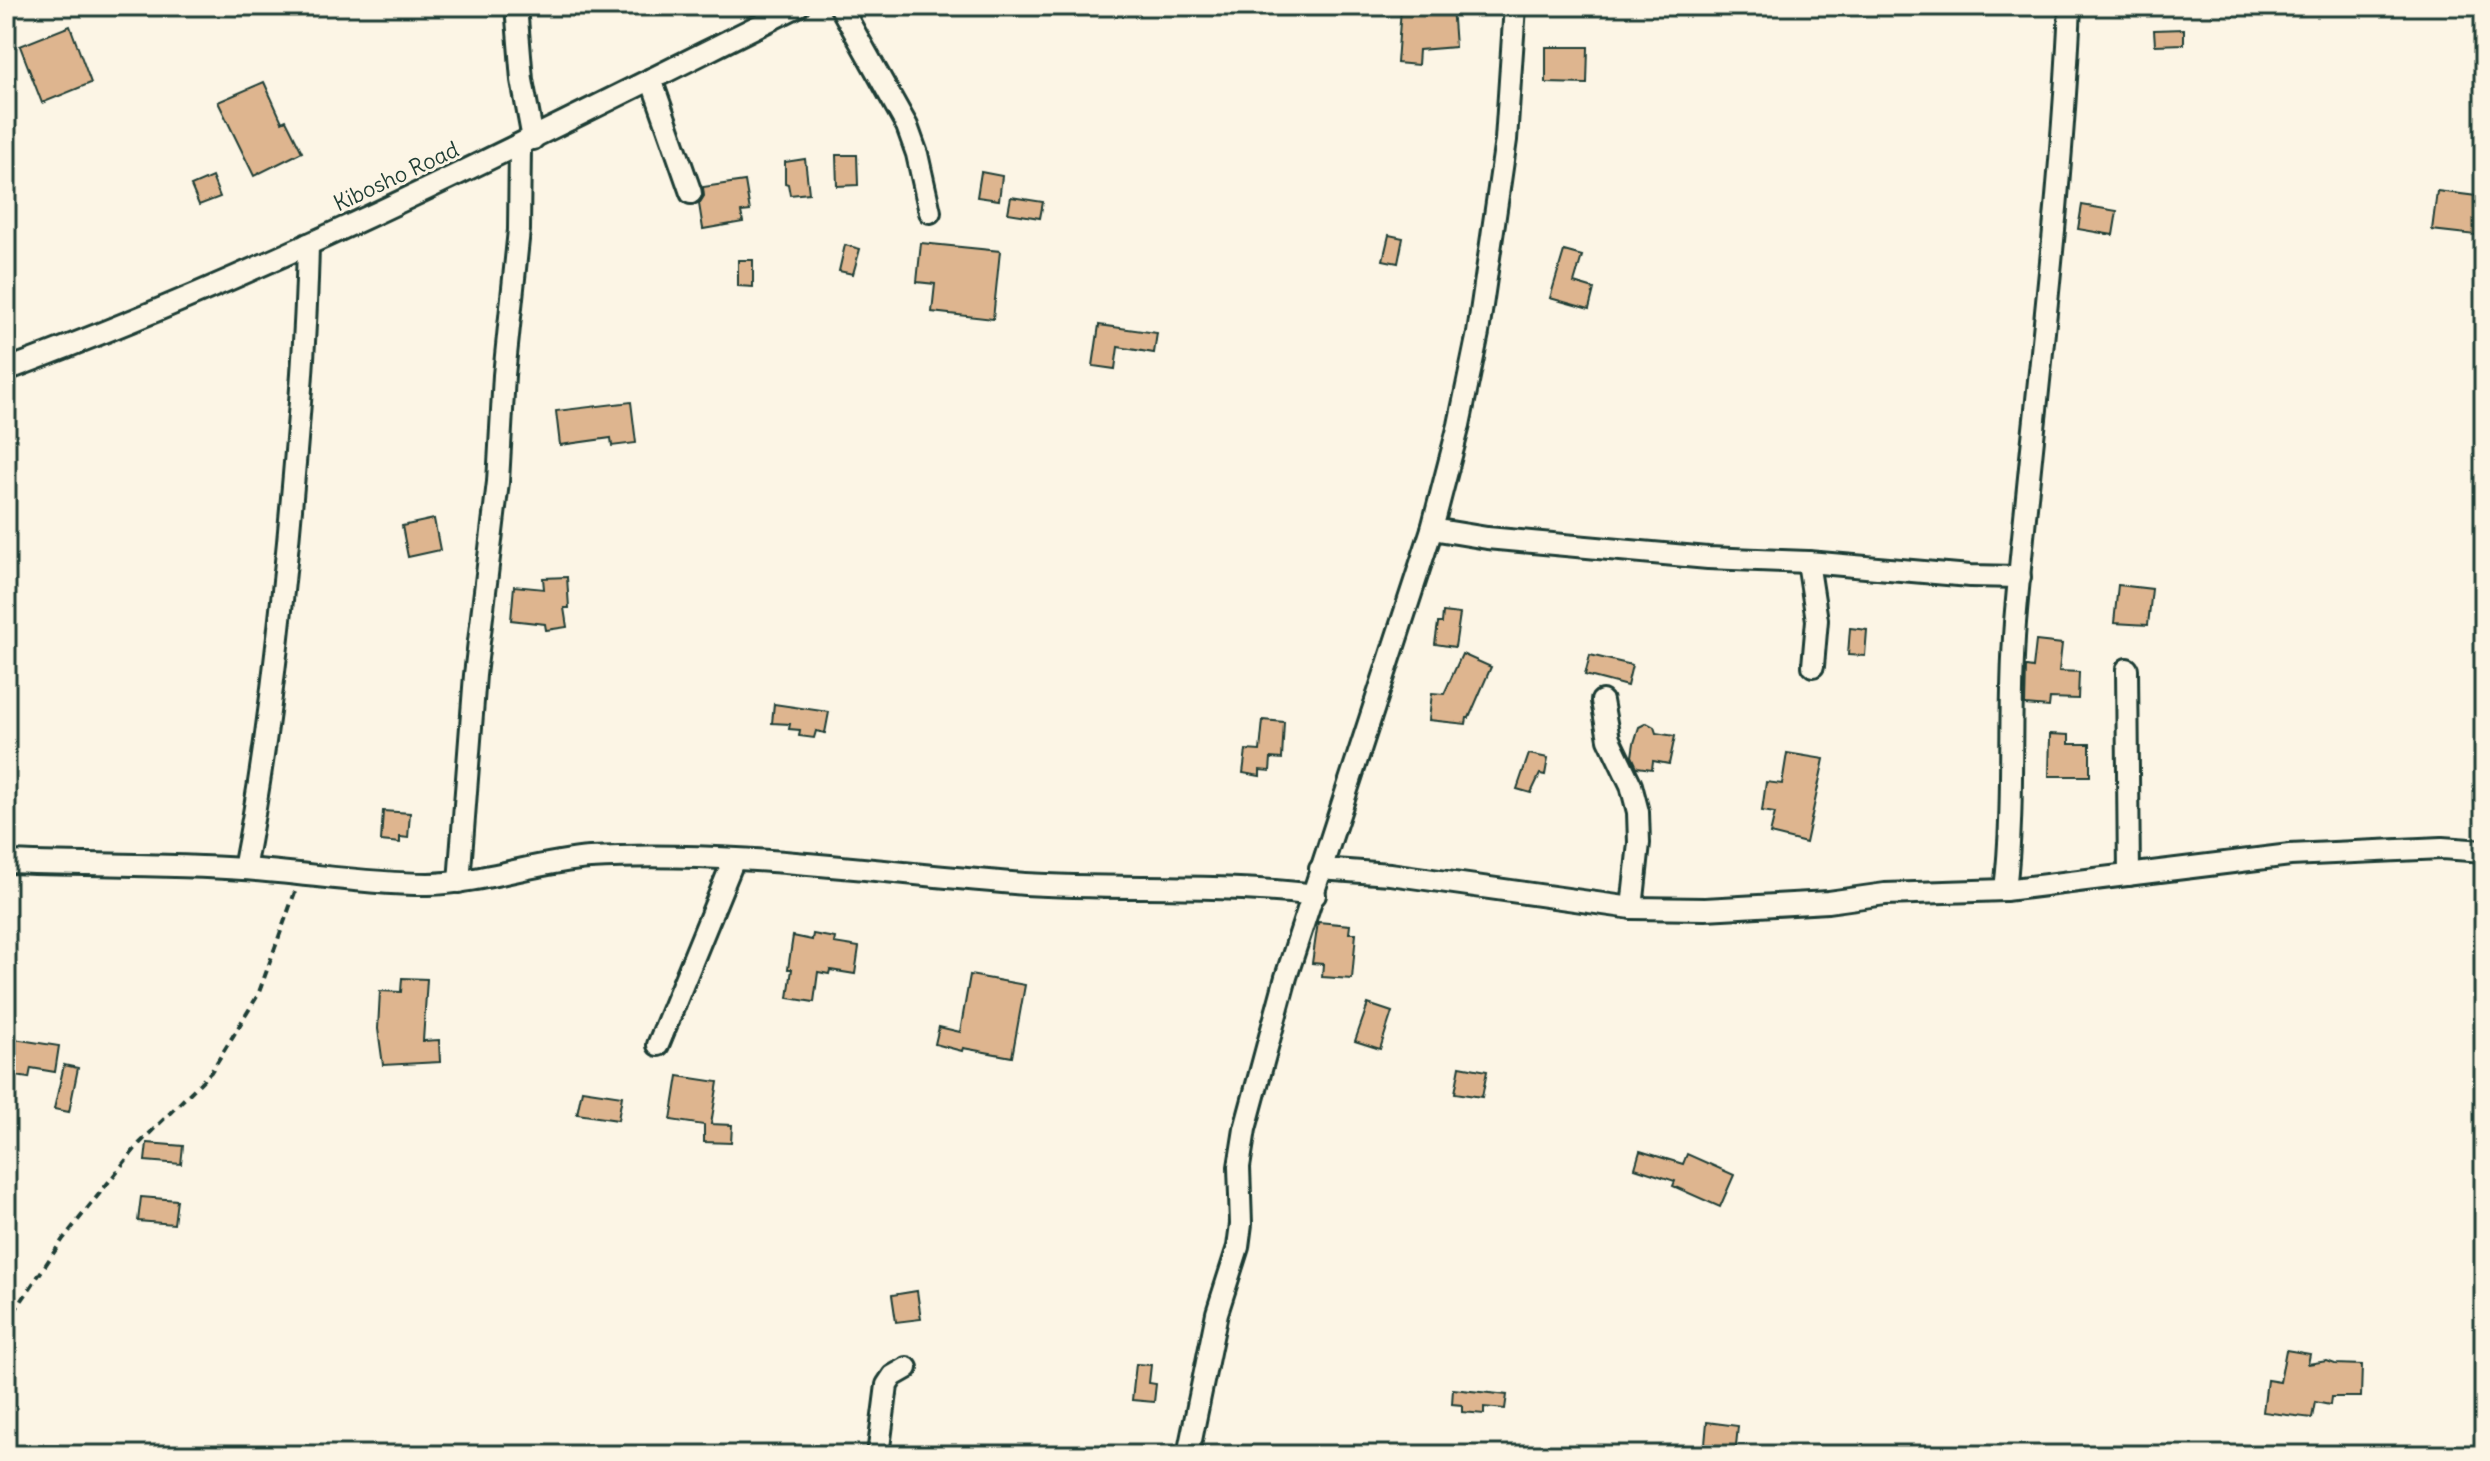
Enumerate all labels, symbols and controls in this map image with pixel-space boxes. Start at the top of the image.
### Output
street label: Kibosho Road [329,135,463,217]

